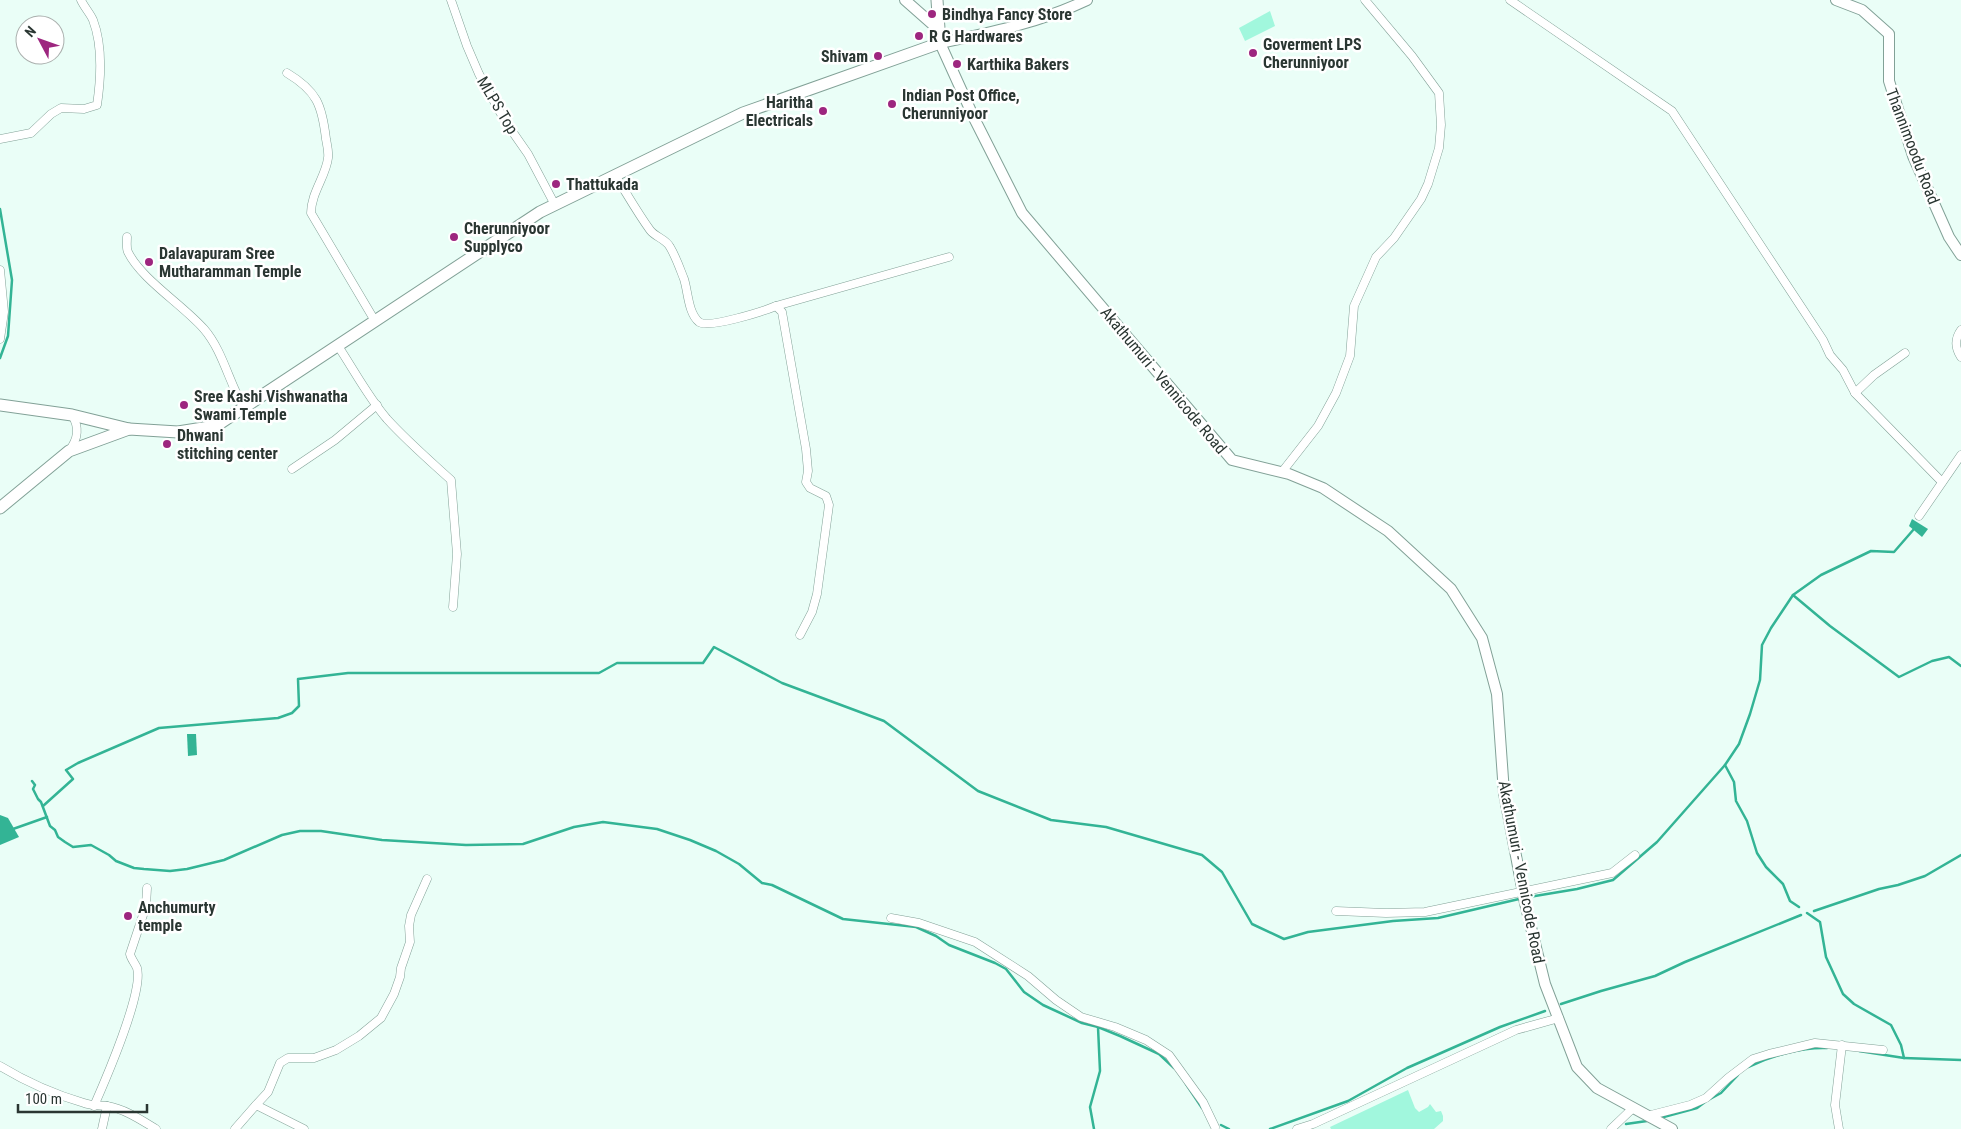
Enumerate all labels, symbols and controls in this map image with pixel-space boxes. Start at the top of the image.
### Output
place label: Bindhya Fancy Store [942,5,1072,24]
marker: Bindhya Fancy Store [926,8,938,20]
north arrow [15,15,65,65]
text: N [21,23,39,40]
place label: R G Hardwares [929,27,1023,46]
marker: R G Hardwares [913,30,925,42]
place label: Goverment LPS Cherunniyoor [1263,35,1362,72]
place label: Shivam [821,47,868,66]
marker: Goverment LPS Cherunniyoor [1247,47,1259,59]
marker: Shivam [872,50,884,62]
place label: Karthika Bakers [967,55,1069,74]
marker: Karthika Bakers [951,58,963,70]
street label: MLPS Top [473,73,522,138]
place label: Indian Post Office, Cherunniyoor [902,86,1020,123]
street label: Thannimoodu Road [1882,86,1943,207]
place label: Haritha Electricals [746,93,813,130]
marker: Indian Post Office, Cherunniyoor [886,98,898,110]
marker: Haritha Electricals [817,105,829,117]
place label: Thattukada [566,175,639,194]
marker: Thattukada [550,178,562,190]
place label: Cherunniyoor Supplyco [464,219,550,256]
marker: Cherunniyoor Supplyco [448,231,460,243]
place label: Dalavapuram Sree Mutharamman Temple [159,244,302,281]
marker: Dalavapuram Sree Mutharamman Temple [143,256,155,268]
street label: Akathumuri - Vennicode Road [1097,303,1231,458]
place label: Sree Kashi Vishwanatha Swami Temple [194,387,348,424]
marker: Sree Kashi Vishwanatha Swami Temple [178,399,190,411]
place label: Dhwani stitching center [177,426,278,463]
marker: Dhwani stitching center [161,438,173,450]
street label: Akathumuri - Vennicode Road [1494,779,1549,965]
place label: Anchumurty temple [138,898,216,935]
marker: Anchumurty temple [122,910,134,922]
scale bar [18,1082,146,1114]
text: 100 m [25,1090,62,1108]

